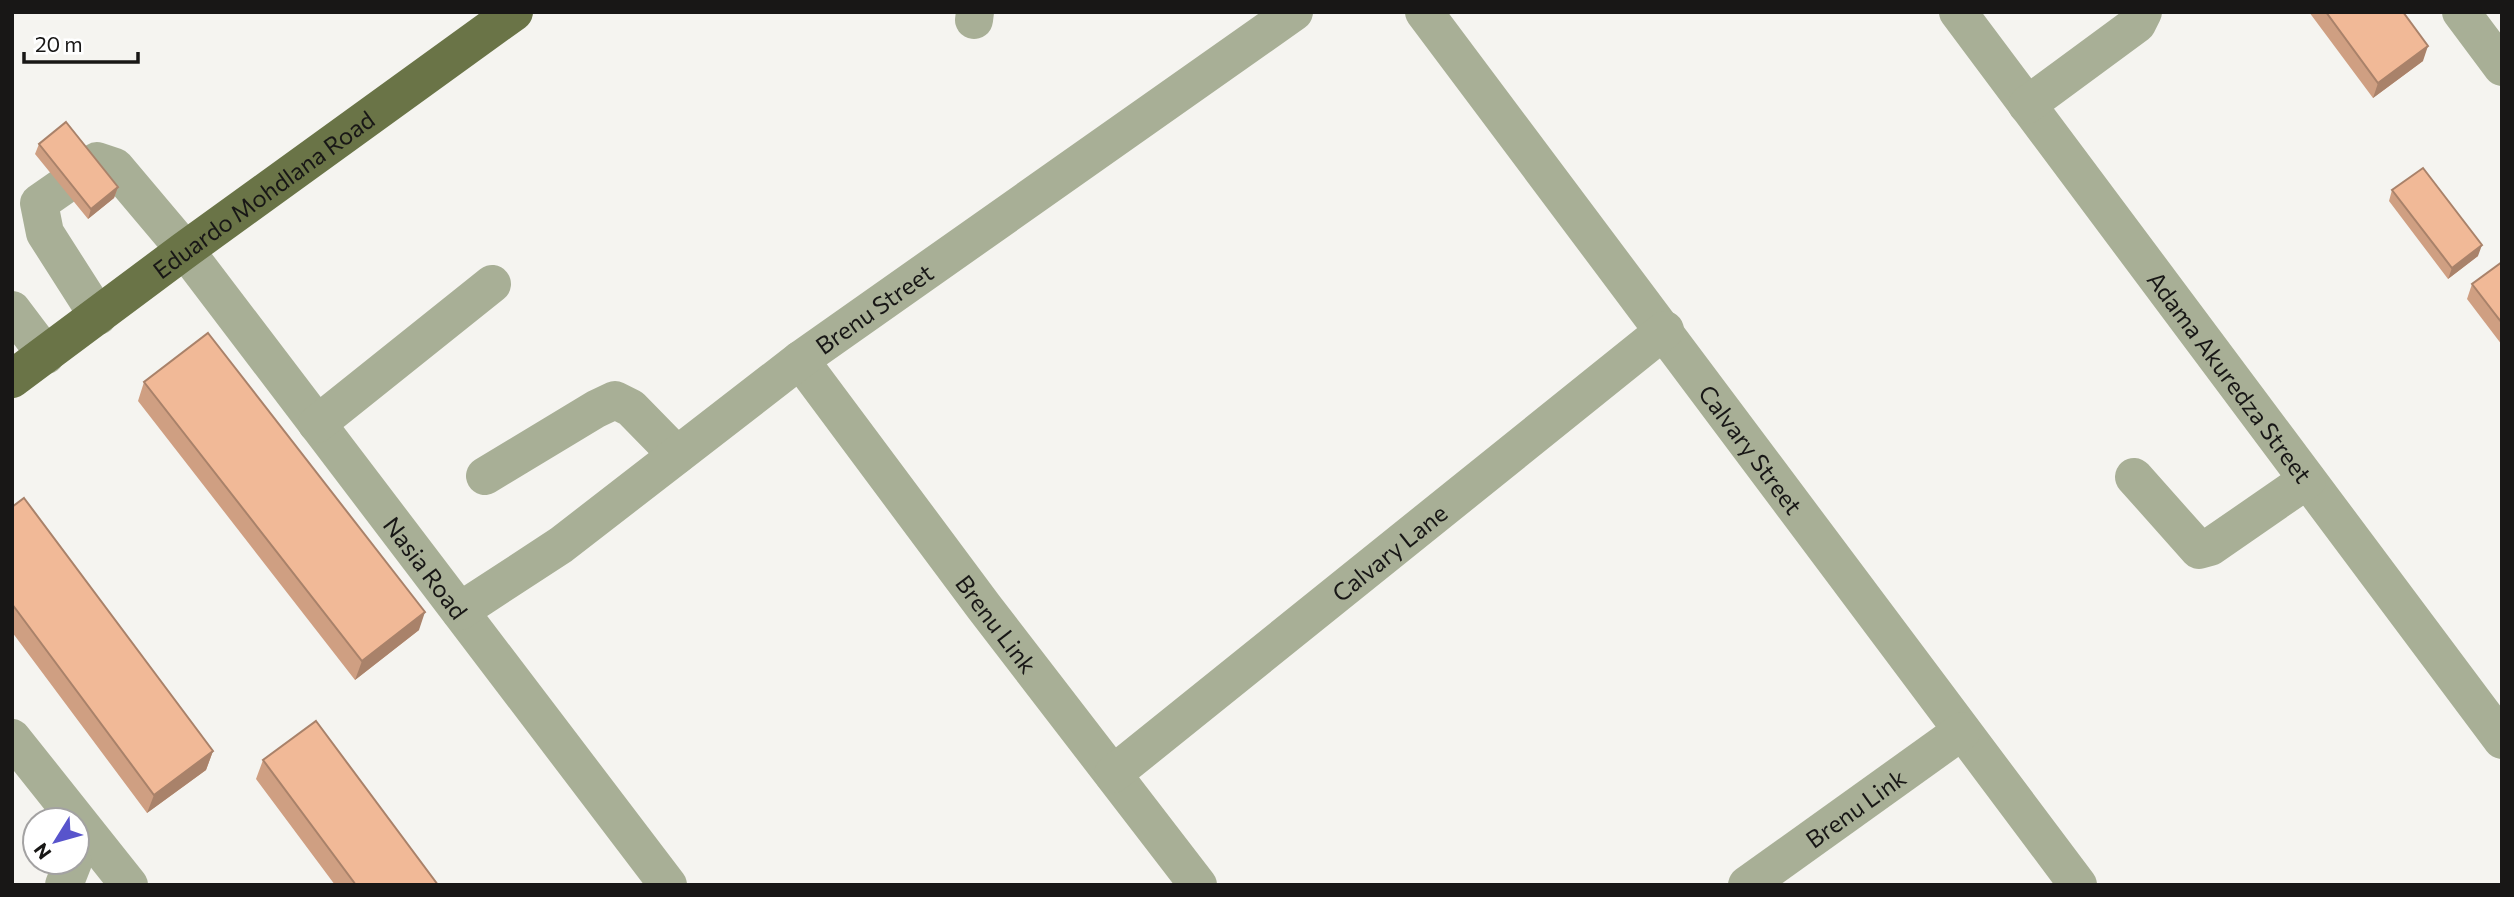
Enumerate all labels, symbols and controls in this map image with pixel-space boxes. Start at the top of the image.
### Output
scale bar [24,21,138,65]
text: 20 m [35,31,83,56]
street label: Eduardo Mohdlana Road [147,104,379,284]
street label: Brenu Street [809,257,938,359]
street label: Adama Akuredza Street [2142,265,2319,488]
street label: Calvary Street [1694,379,1809,520]
street label: Calvary Lane [1326,497,1452,607]
street label: Nasia Road [378,510,475,624]
street label: Brenu Link [950,569,1044,678]
street label: Brenu Link [1800,762,1911,853]
north arrow [21,806,91,876]
text: N [29,839,56,864]

